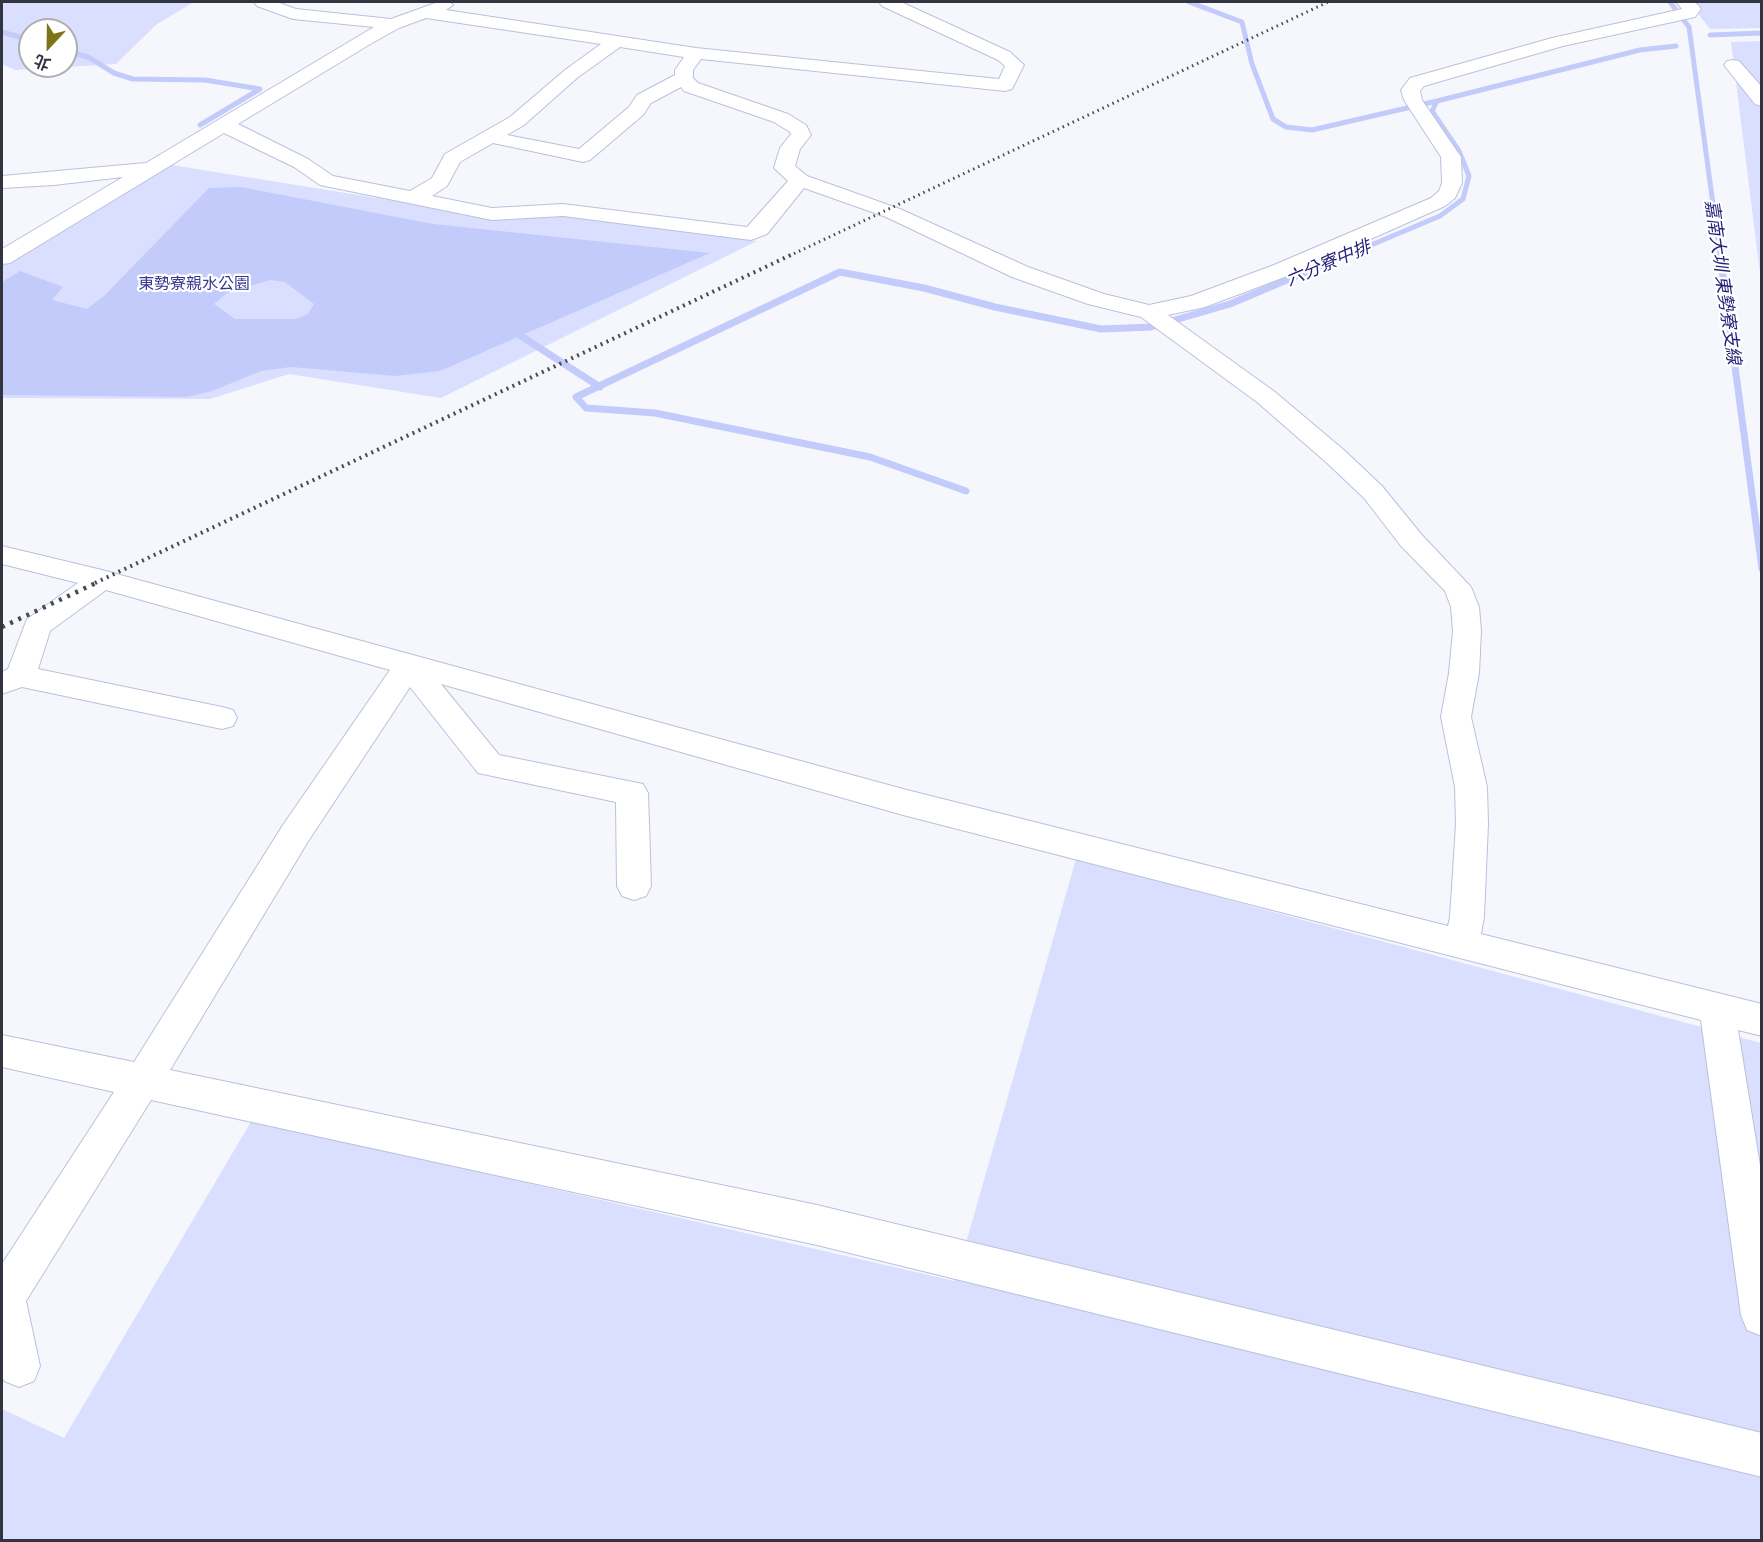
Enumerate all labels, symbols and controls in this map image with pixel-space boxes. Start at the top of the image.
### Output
north arrow [18,18,78,78]
text: 北 [31,51,53,75]
water label: 嘉南大圳 東勢寮支線 [1701,198,1745,366]
water label: 六分寮中排 [1282,235,1374,291]
park label: 東勢寮親水公園 [138,274,250,294]

